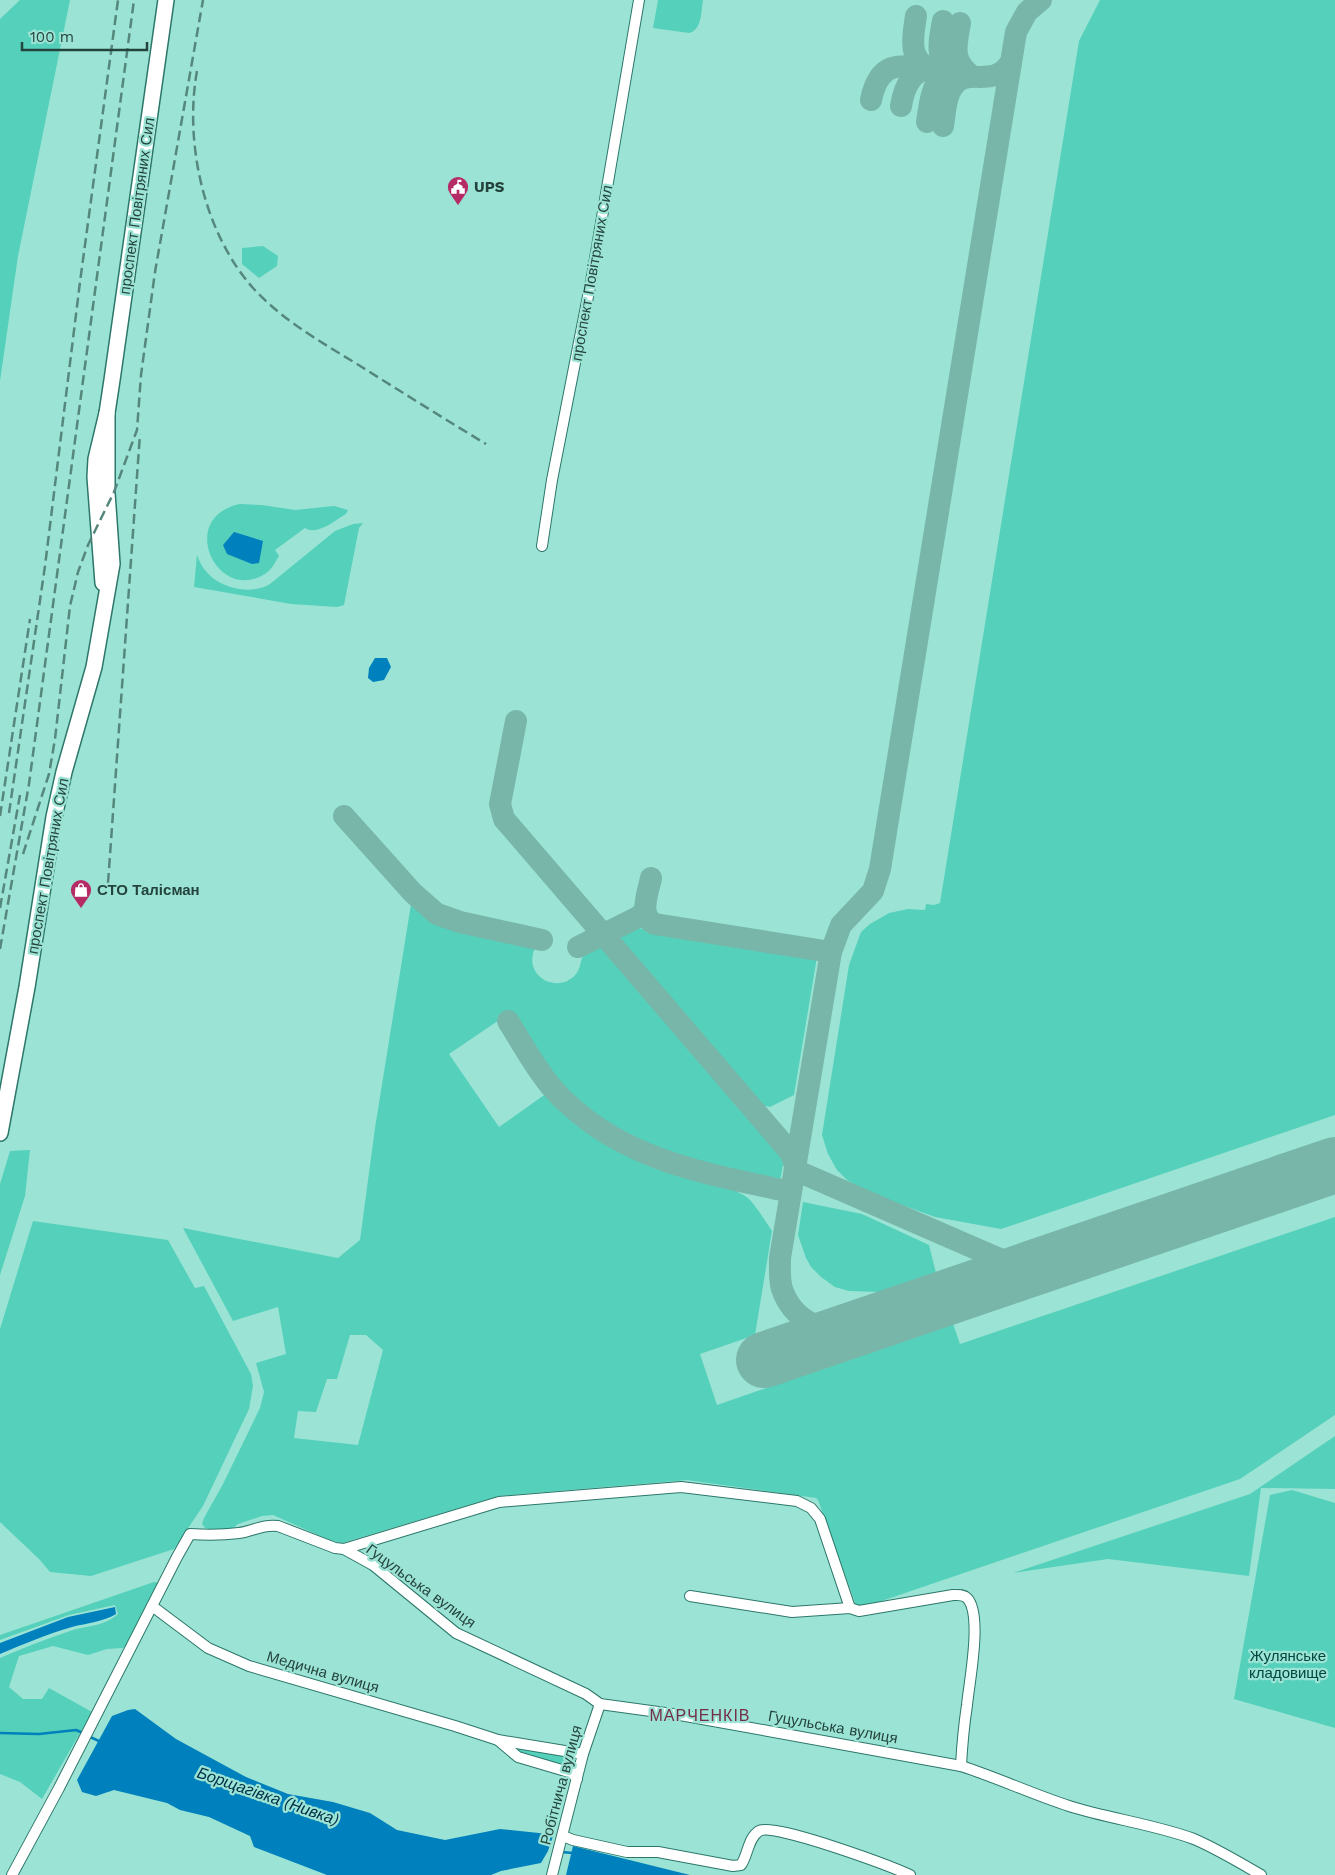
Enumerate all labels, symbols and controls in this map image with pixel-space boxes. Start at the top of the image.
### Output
scale bar [22,20,148,52]
text: 100 m [30,28,74,46]
street label: проспект Повітряних Сил [116,116,158,296]
public building icon: UPS [446,175,470,206]
place label: UPS [474,178,505,196]
street label: проспект Повітряних Сил [568,184,616,362]
street label: проспект Повітряних Сил [24,777,72,955]
shop icon: СТО Талісман [69,878,93,909]
place label: СТО Талісман [97,881,200,899]
street label: Гуцульська вулиця [363,1540,479,1632]
street label: Медична вулиця [265,1647,381,1697]
park label: Жулянське кладовище [1249,1647,1327,1682]
district label: МАРЧЕНКІВ [650,1706,751,1725]
street label: Гуцульська вулиця [767,1707,899,1747]
street label: Робітнича вулиця [536,1723,586,1847]
water label: Борщагівка (Нивка) [195,1763,341,1829]

